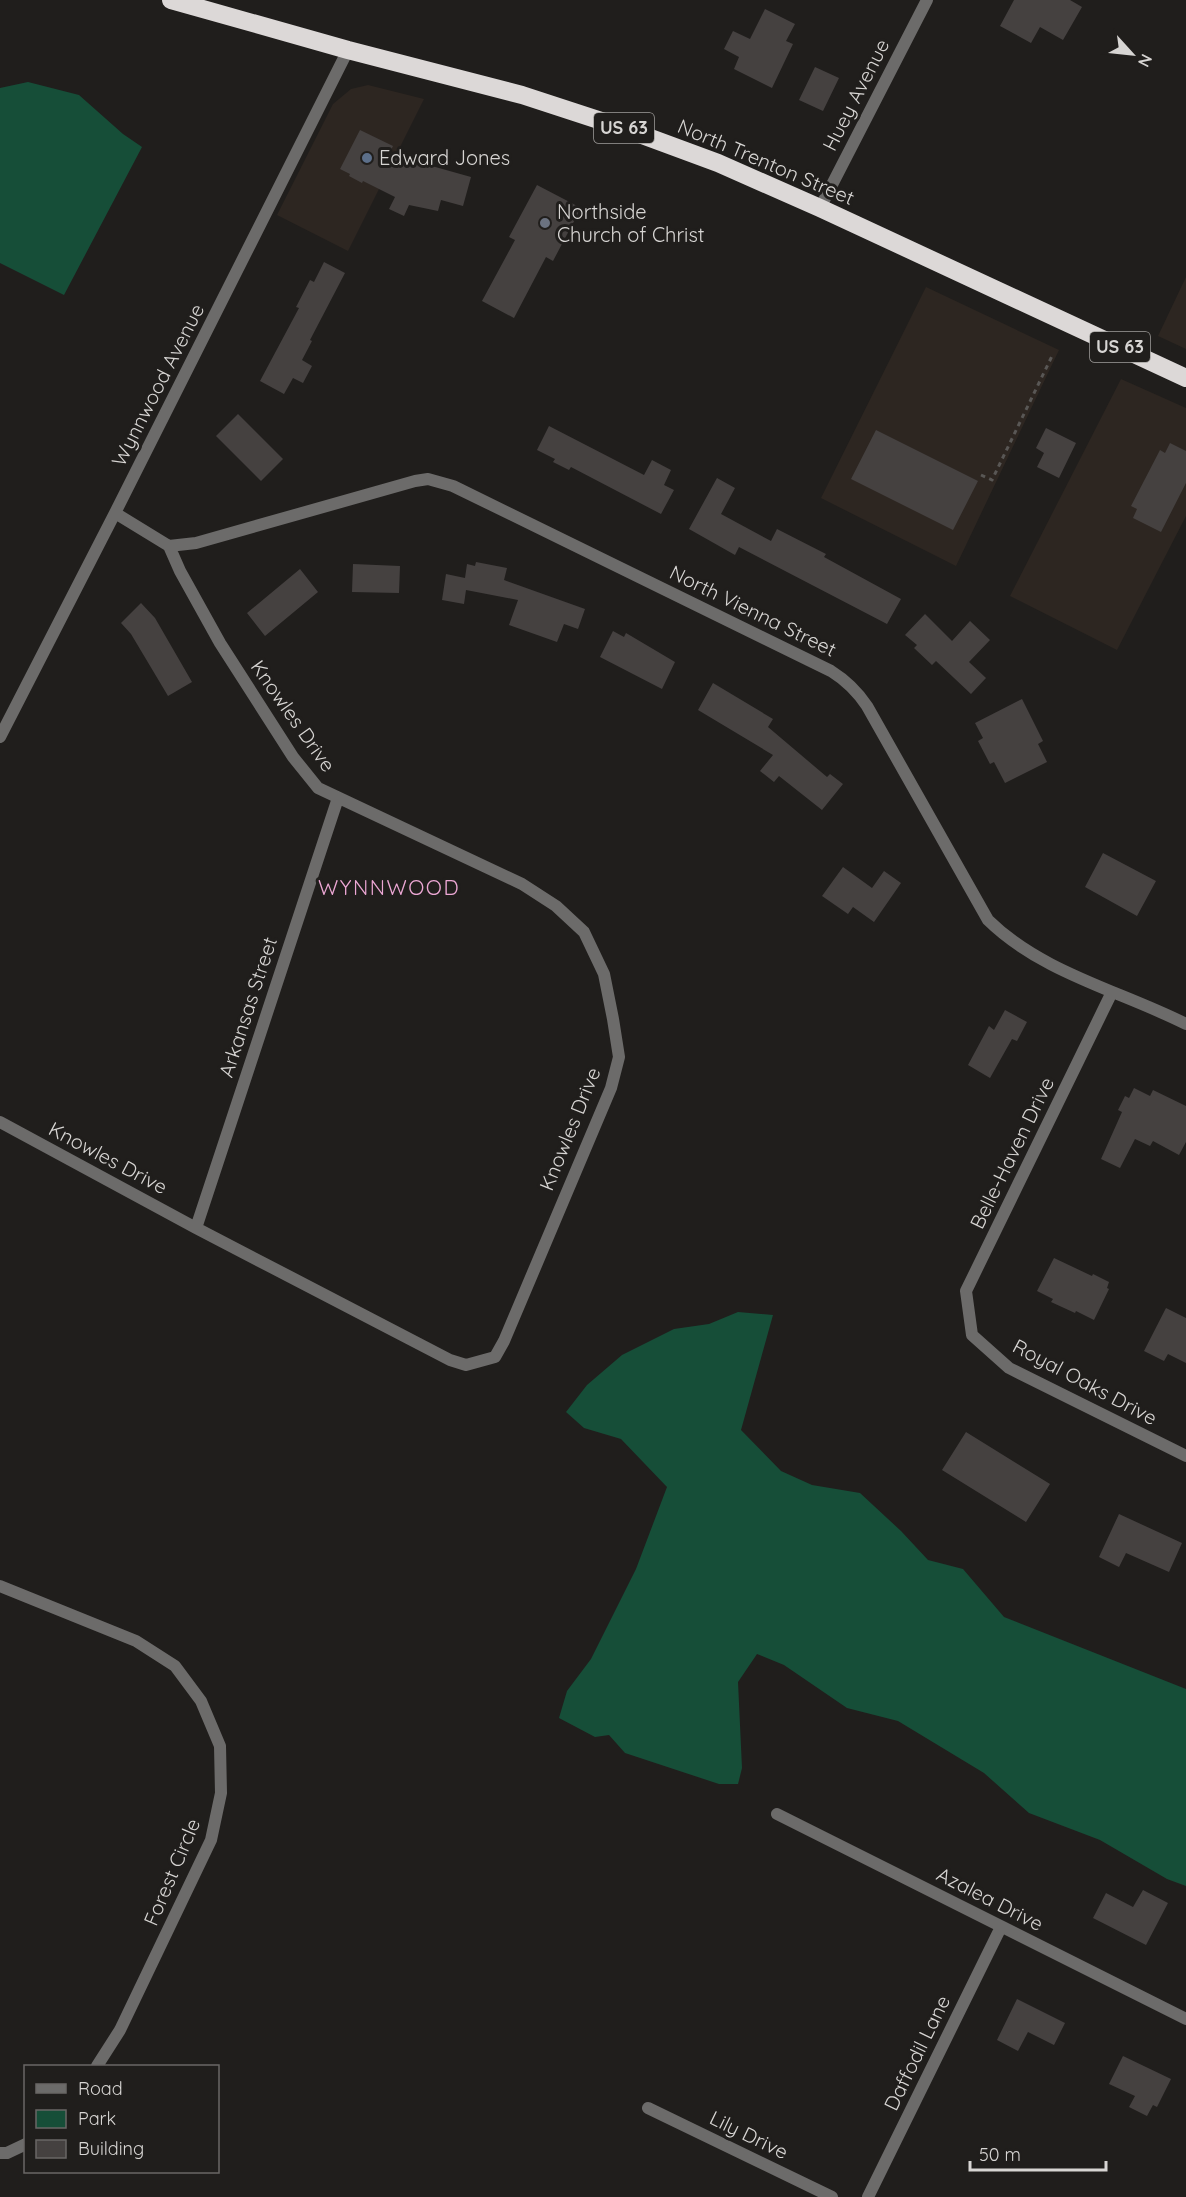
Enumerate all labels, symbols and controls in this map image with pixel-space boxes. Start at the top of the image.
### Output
north arrow [1102,24,1162,84]
street label: Huey Avenue [817,35,894,155]
text: N [1134,51,1157,71]
road number: US 63 [594,113,654,143]
street label: North Trenton Street [674,113,858,210]
place label: Edward Jones [379,145,510,170]
marker: Edward Jones [360,151,374,165]
place label: Northside Church of Christ [557,199,705,247]
marker: Northside Church of Christ [538,216,552,230]
street label: Wynnwood Avenue [106,299,209,470]
road number: US 63 [1090,332,1150,362]
street label: North Vienna Street [666,559,841,662]
street label: Knowles Drive [246,655,341,776]
district label: WYNNWOOD [318,874,460,900]
street label: Arkansas Street [213,933,282,1080]
street label: Knowles Drive [533,1064,606,1194]
street label: Belle-Haven Drive [964,1073,1059,1233]
street label: Knowles Drive [45,1116,172,1199]
street label: Royal Oaks Drive [1009,1333,1162,1430]
street label: Forest Circle [138,1814,205,1929]
street label: Azalea Drive [933,1861,1048,1936]
street label: Daffodil Lane [878,1991,955,2114]
legend [24,2065,219,2173]
text: Road [78,2077,123,2100]
street label: Lily Drive [706,2105,793,2164]
text: Park [78,2107,116,2130]
scale bar [970,2134,1106,2172]
text: Building [78,2137,144,2160]
text: 50 m [979,2143,1021,2166]

